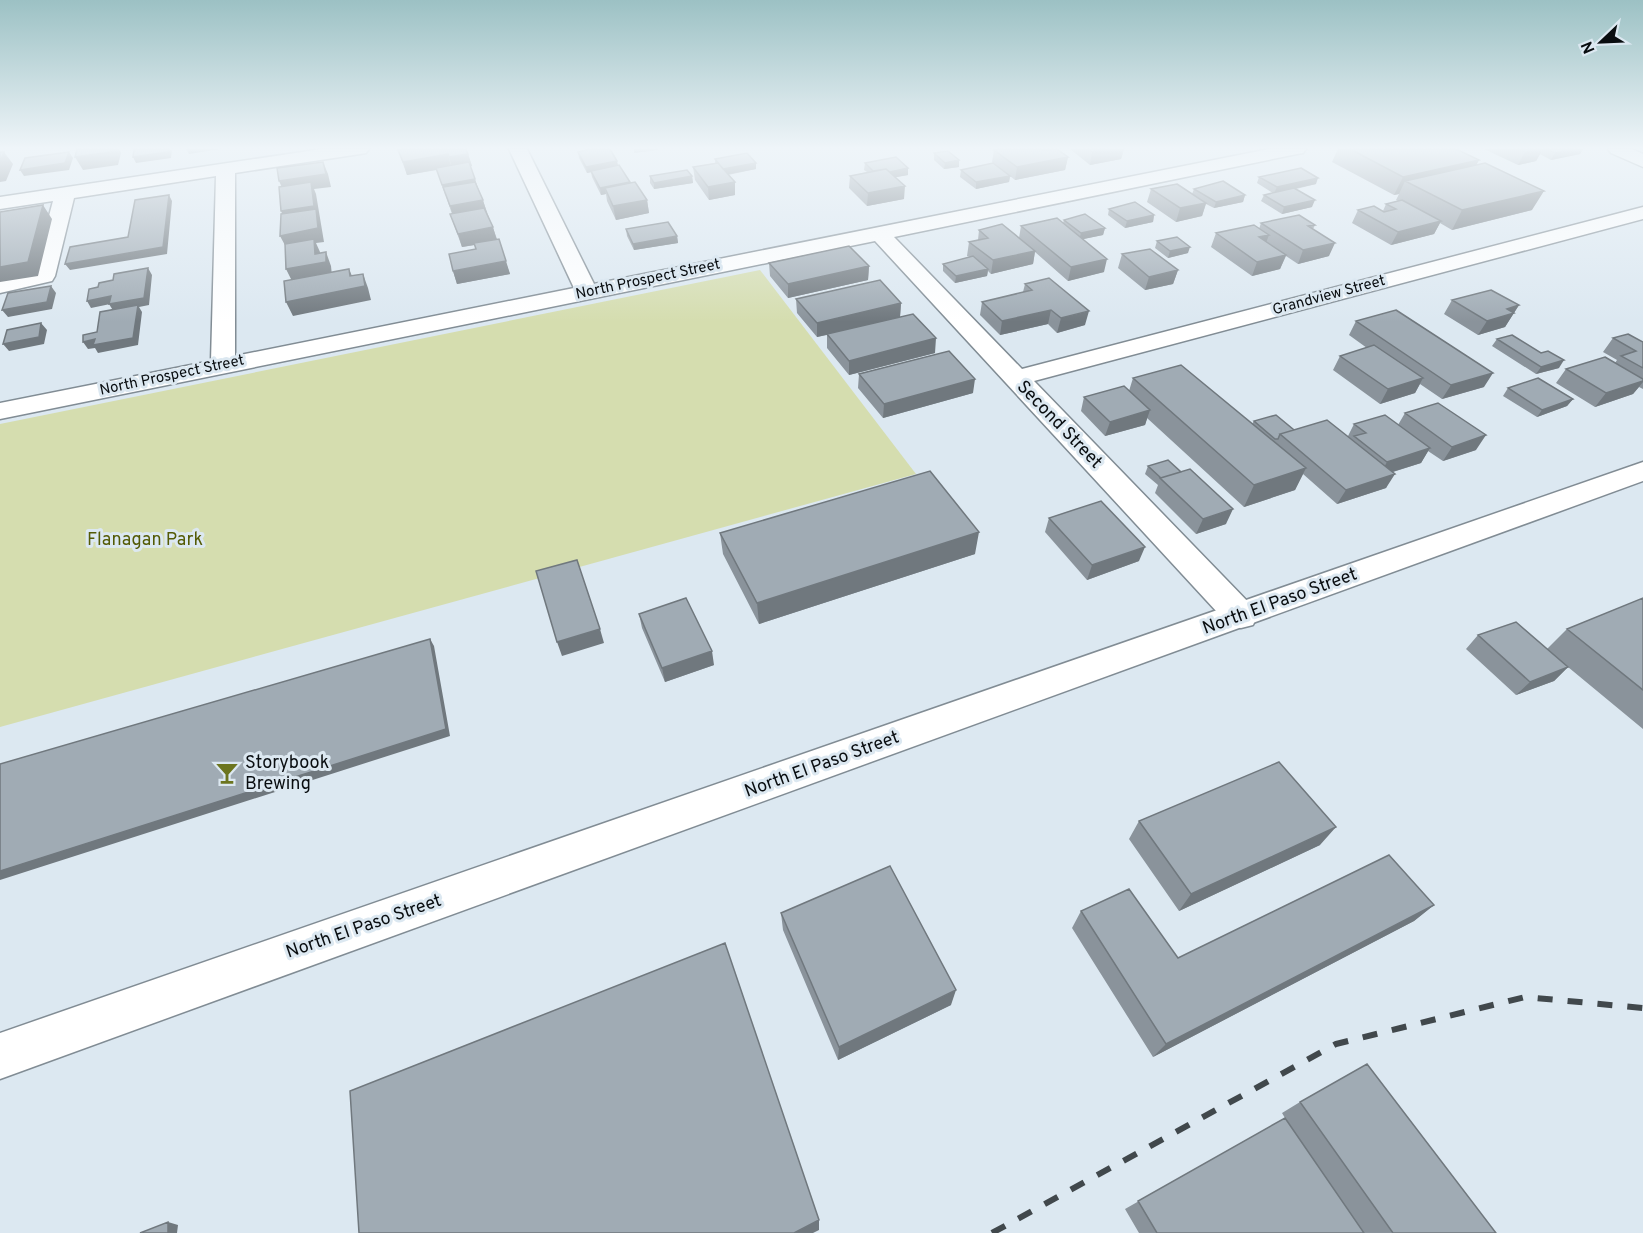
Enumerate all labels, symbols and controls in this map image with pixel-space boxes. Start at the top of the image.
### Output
north arrow [1571,12,1631,72]
text: N [1578,38,1600,56]
street label: North Prospect Street [574,255,722,305]
street label: Grandview Street [1271,272,1387,320]
street label: North Prospect Street [98,351,246,401]
street label: Second Street [1011,376,1107,474]
park label: Flanagan Park [87,529,203,552]
street label: North El Paso Street [1199,563,1361,641]
street label: North El Paso Street [741,726,903,804]
place label: Storybook Brewing [245,752,329,796]
bar icon: Storybook Brewing [214,760,240,786]
street label: North El Paso Street [283,890,445,964]

